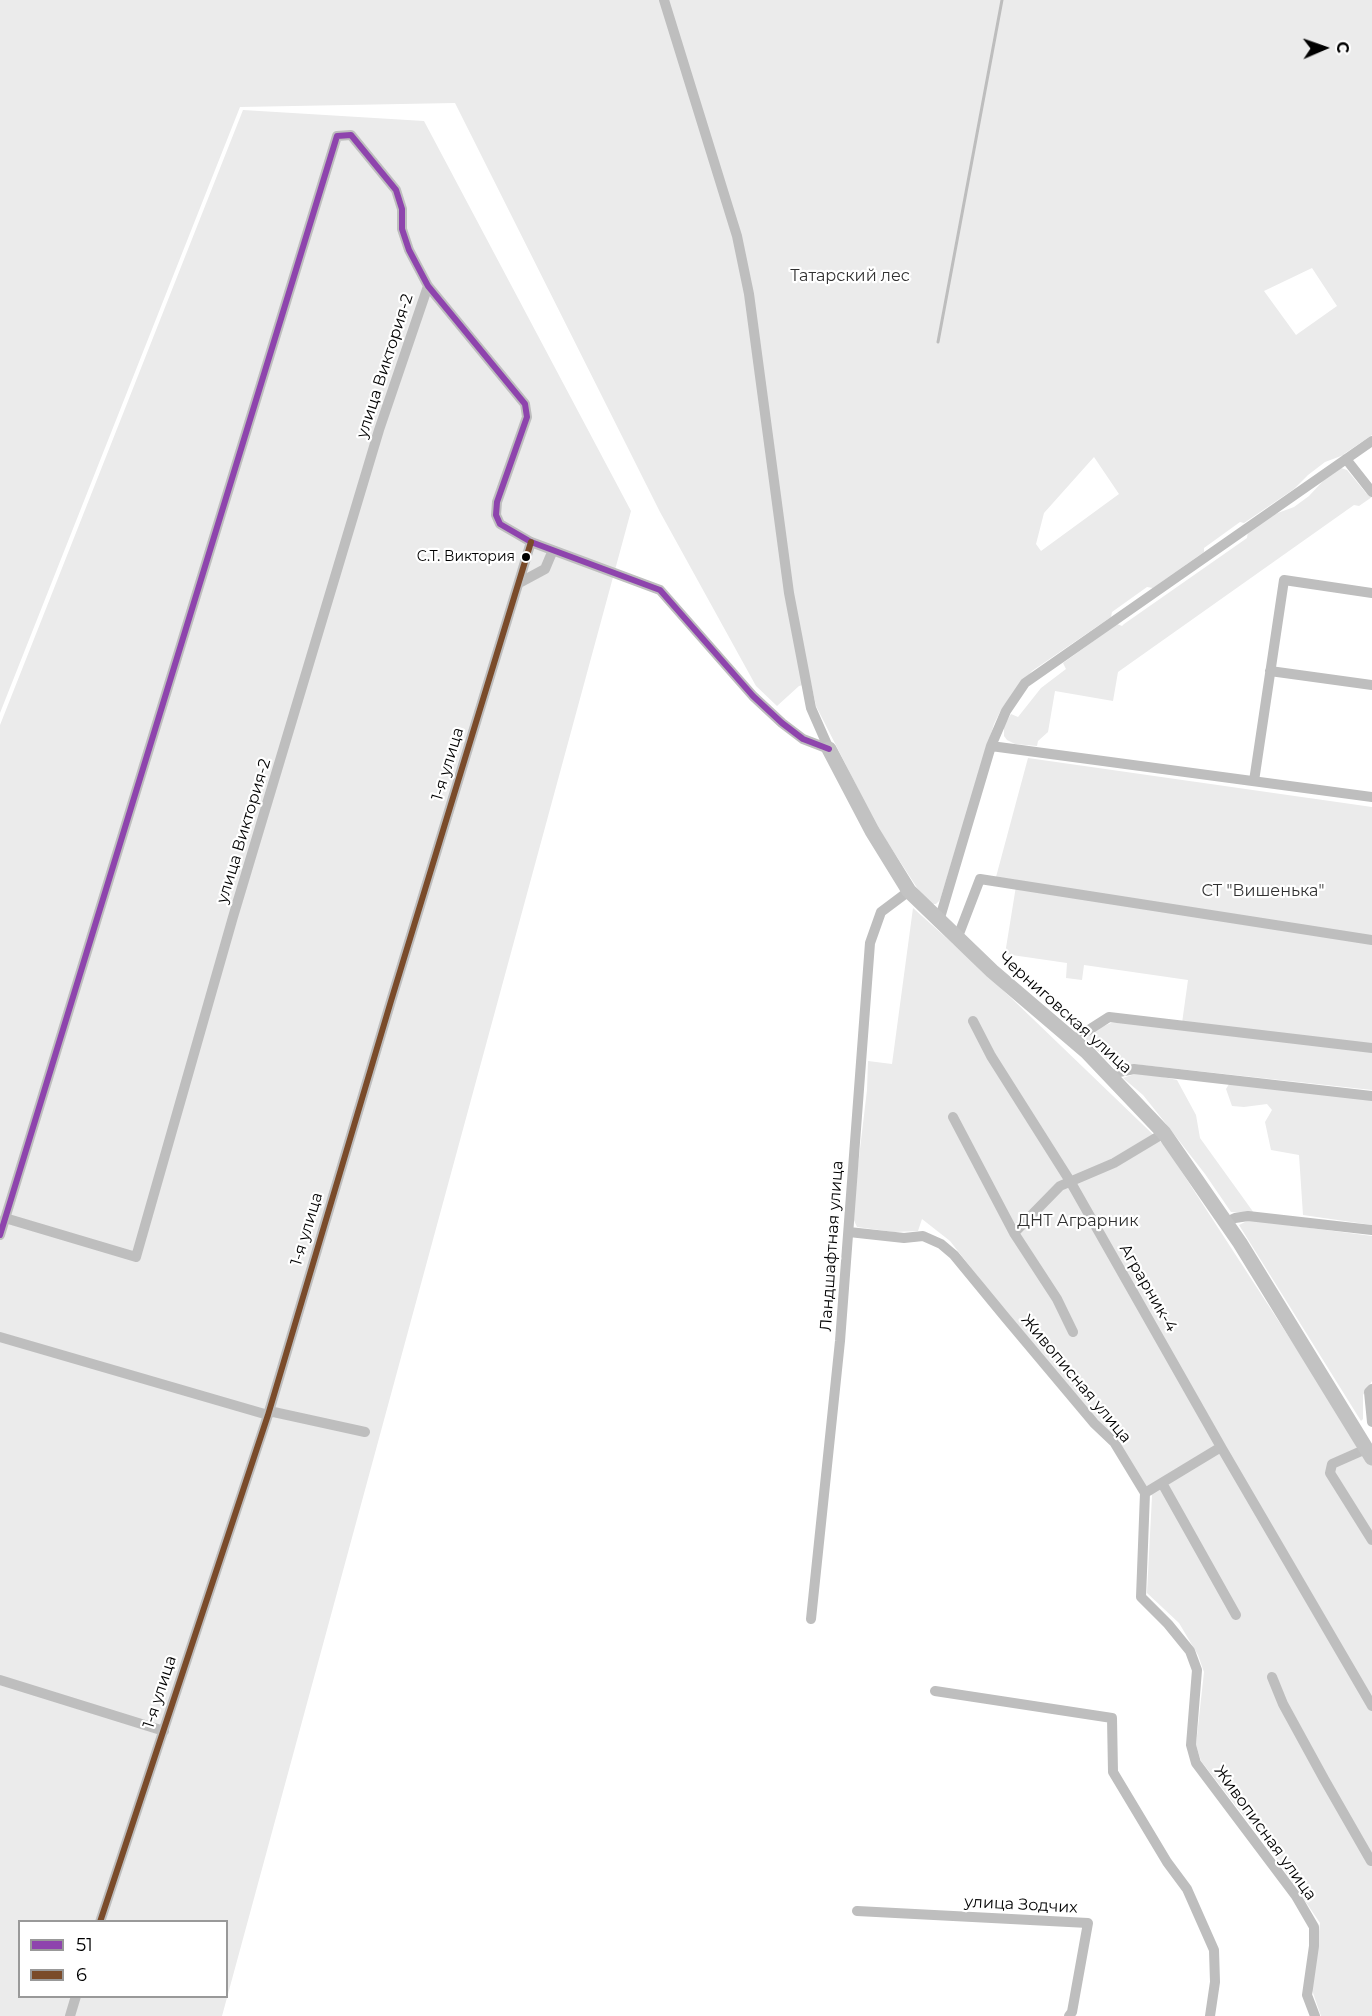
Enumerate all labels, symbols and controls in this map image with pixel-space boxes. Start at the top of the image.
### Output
north arrow [1294,18,1354,78]
text: С [1333,41,1352,53]
park label: Татарский лес [790,266,910,286]
street label: улица Виктория-2 [353,292,417,440]
place label: С.Т. Виктория [417,549,515,565]
marker: С.Т. Виктория [520,551,532,563]
street label: 1-я улица [428,725,468,803]
street label: улица Виктория-2 [213,756,275,906]
park label: СТ "Вишенька" [1202,881,1324,901]
street label: Черниговская улица [994,948,1136,1078]
street label: Ландшафтная улица [816,1160,848,1332]
street label: 1-я улица [287,1190,327,1268]
park label: ДНТ Аграрник [1017,1211,1139,1231]
street label: Аграрник-4 [1115,1241,1181,1335]
street label: Живописная улица [1017,1311,1135,1447]
street label: 1-я улица [139,1653,181,1731]
street label: Живописная улица [1210,1762,1320,1904]
street label: улица Зодчих [964,1892,1078,1918]
legend [18,1920,228,1998]
text: 51 [76,1934,93,1956]
text: 6 [76,1964,87,1986]

